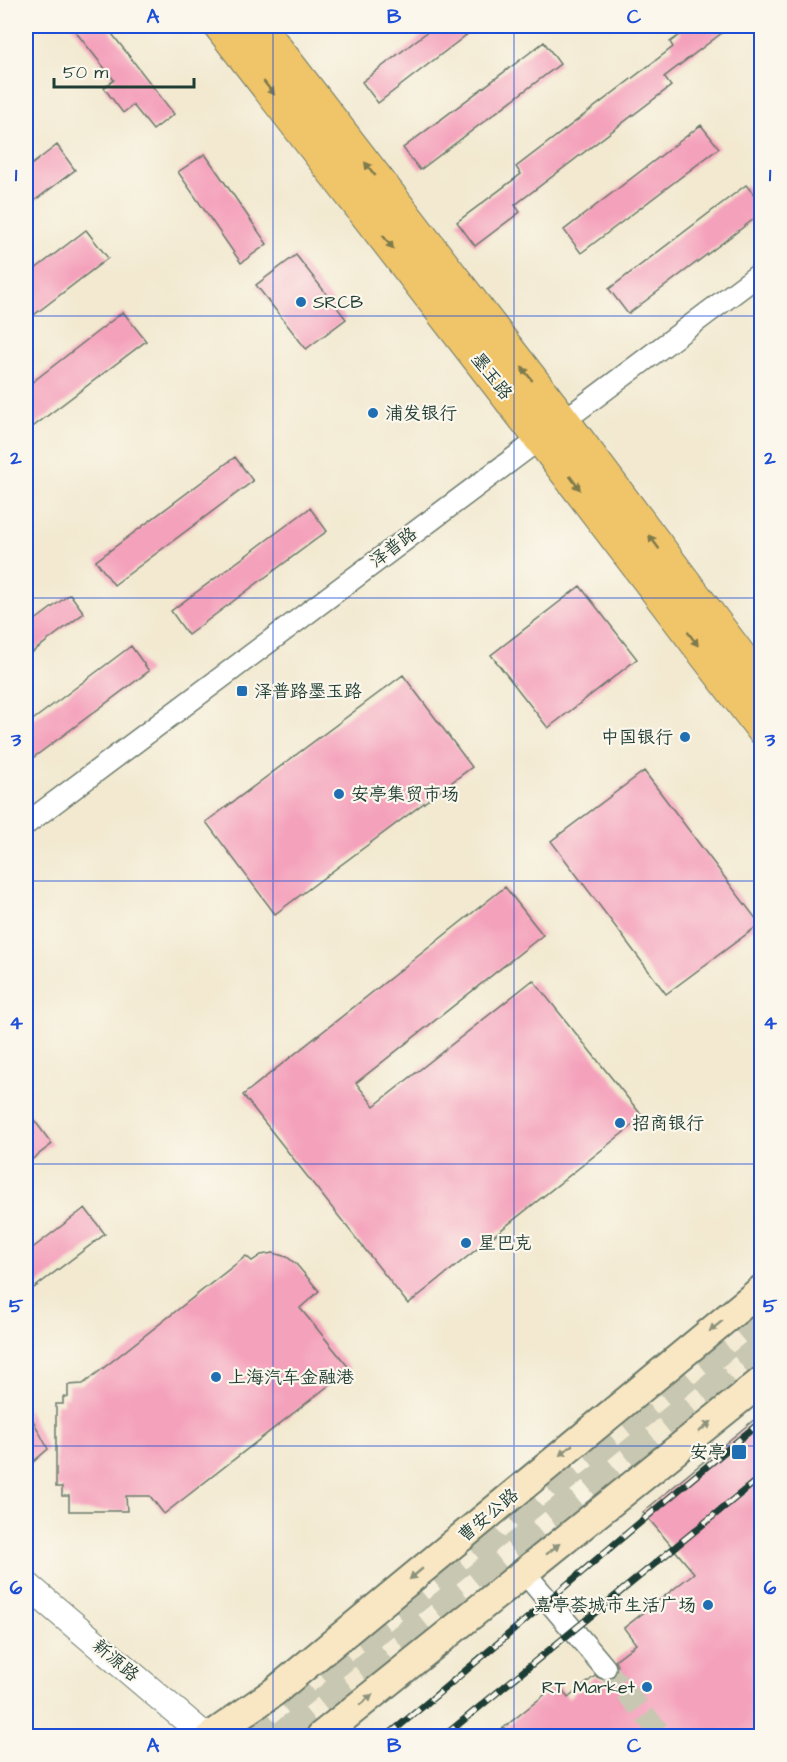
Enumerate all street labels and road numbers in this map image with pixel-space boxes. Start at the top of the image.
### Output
street label: 墨玉路 [465,347,518,405]
street label: 泽普路 [364,521,422,574]
street label: 曹安公路 [453,1483,524,1548]
street label: 新源路 [87,1633,144,1687]

